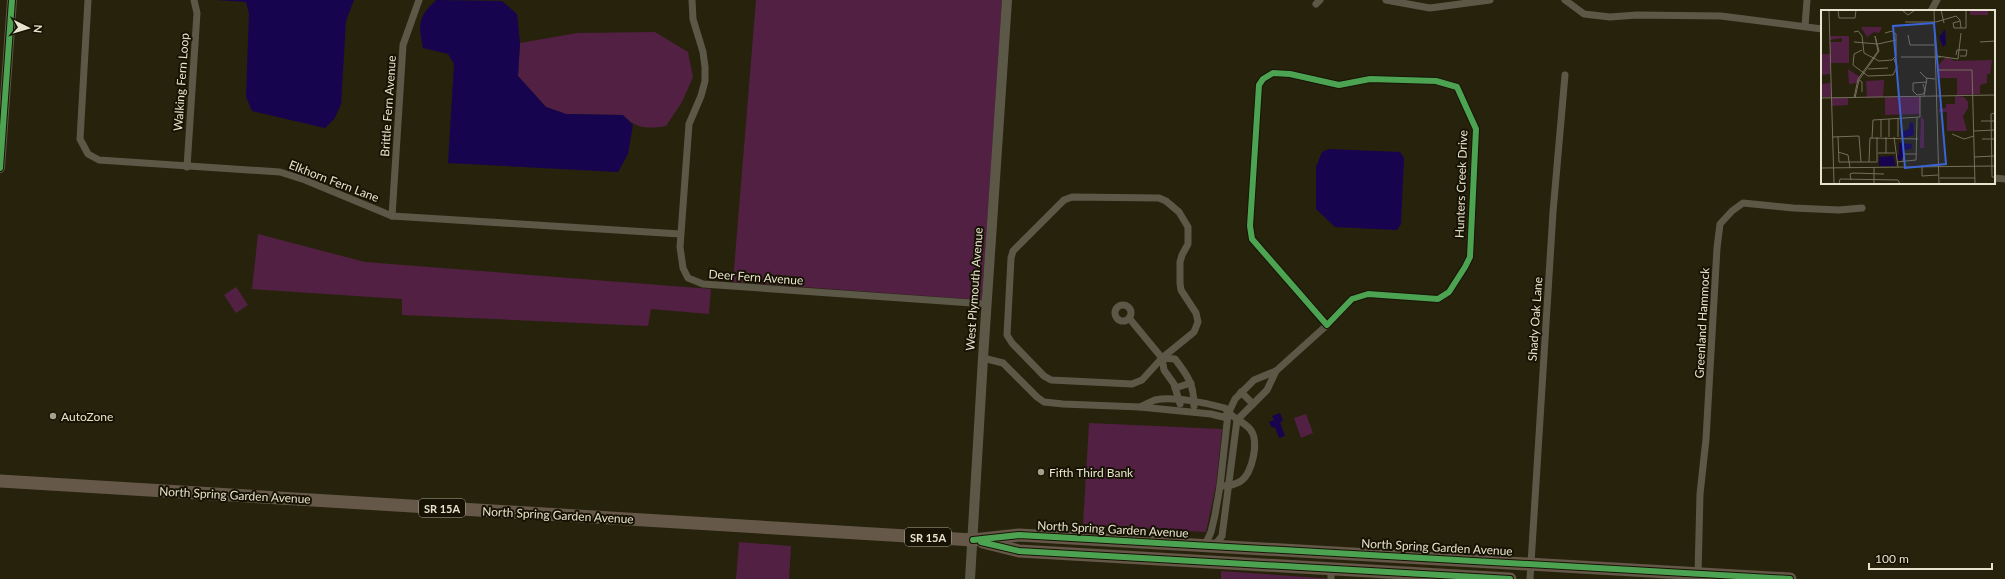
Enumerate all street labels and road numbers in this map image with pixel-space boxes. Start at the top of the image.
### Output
street label: Walking Fern Loop [170,32,192,132]
street label: Brittle Fern Avenue [377,55,399,157]
street label: Hunters Creek Drive [1452,130,1470,238]
street label: Elkhorn Fern Lane [287,157,381,205]
street label: West Plymouth Avenue [962,227,986,351]
street label: Deer Fern Avenue [708,266,804,288]
street label: Greenland Hammock [1692,266,1712,379]
street label: Shady Oak Lane [1525,276,1545,362]
street label: North Spring Garden Avenue [159,484,311,506]
road number: SR 15A [419,499,465,517]
street label: North Spring Garden Avenue [482,504,634,526]
street label: North Spring Garden Avenue [1037,518,1189,540]
road number: SR 15A [905,528,951,546]
street label: North Spring Garden Avenue [1361,536,1513,558]

